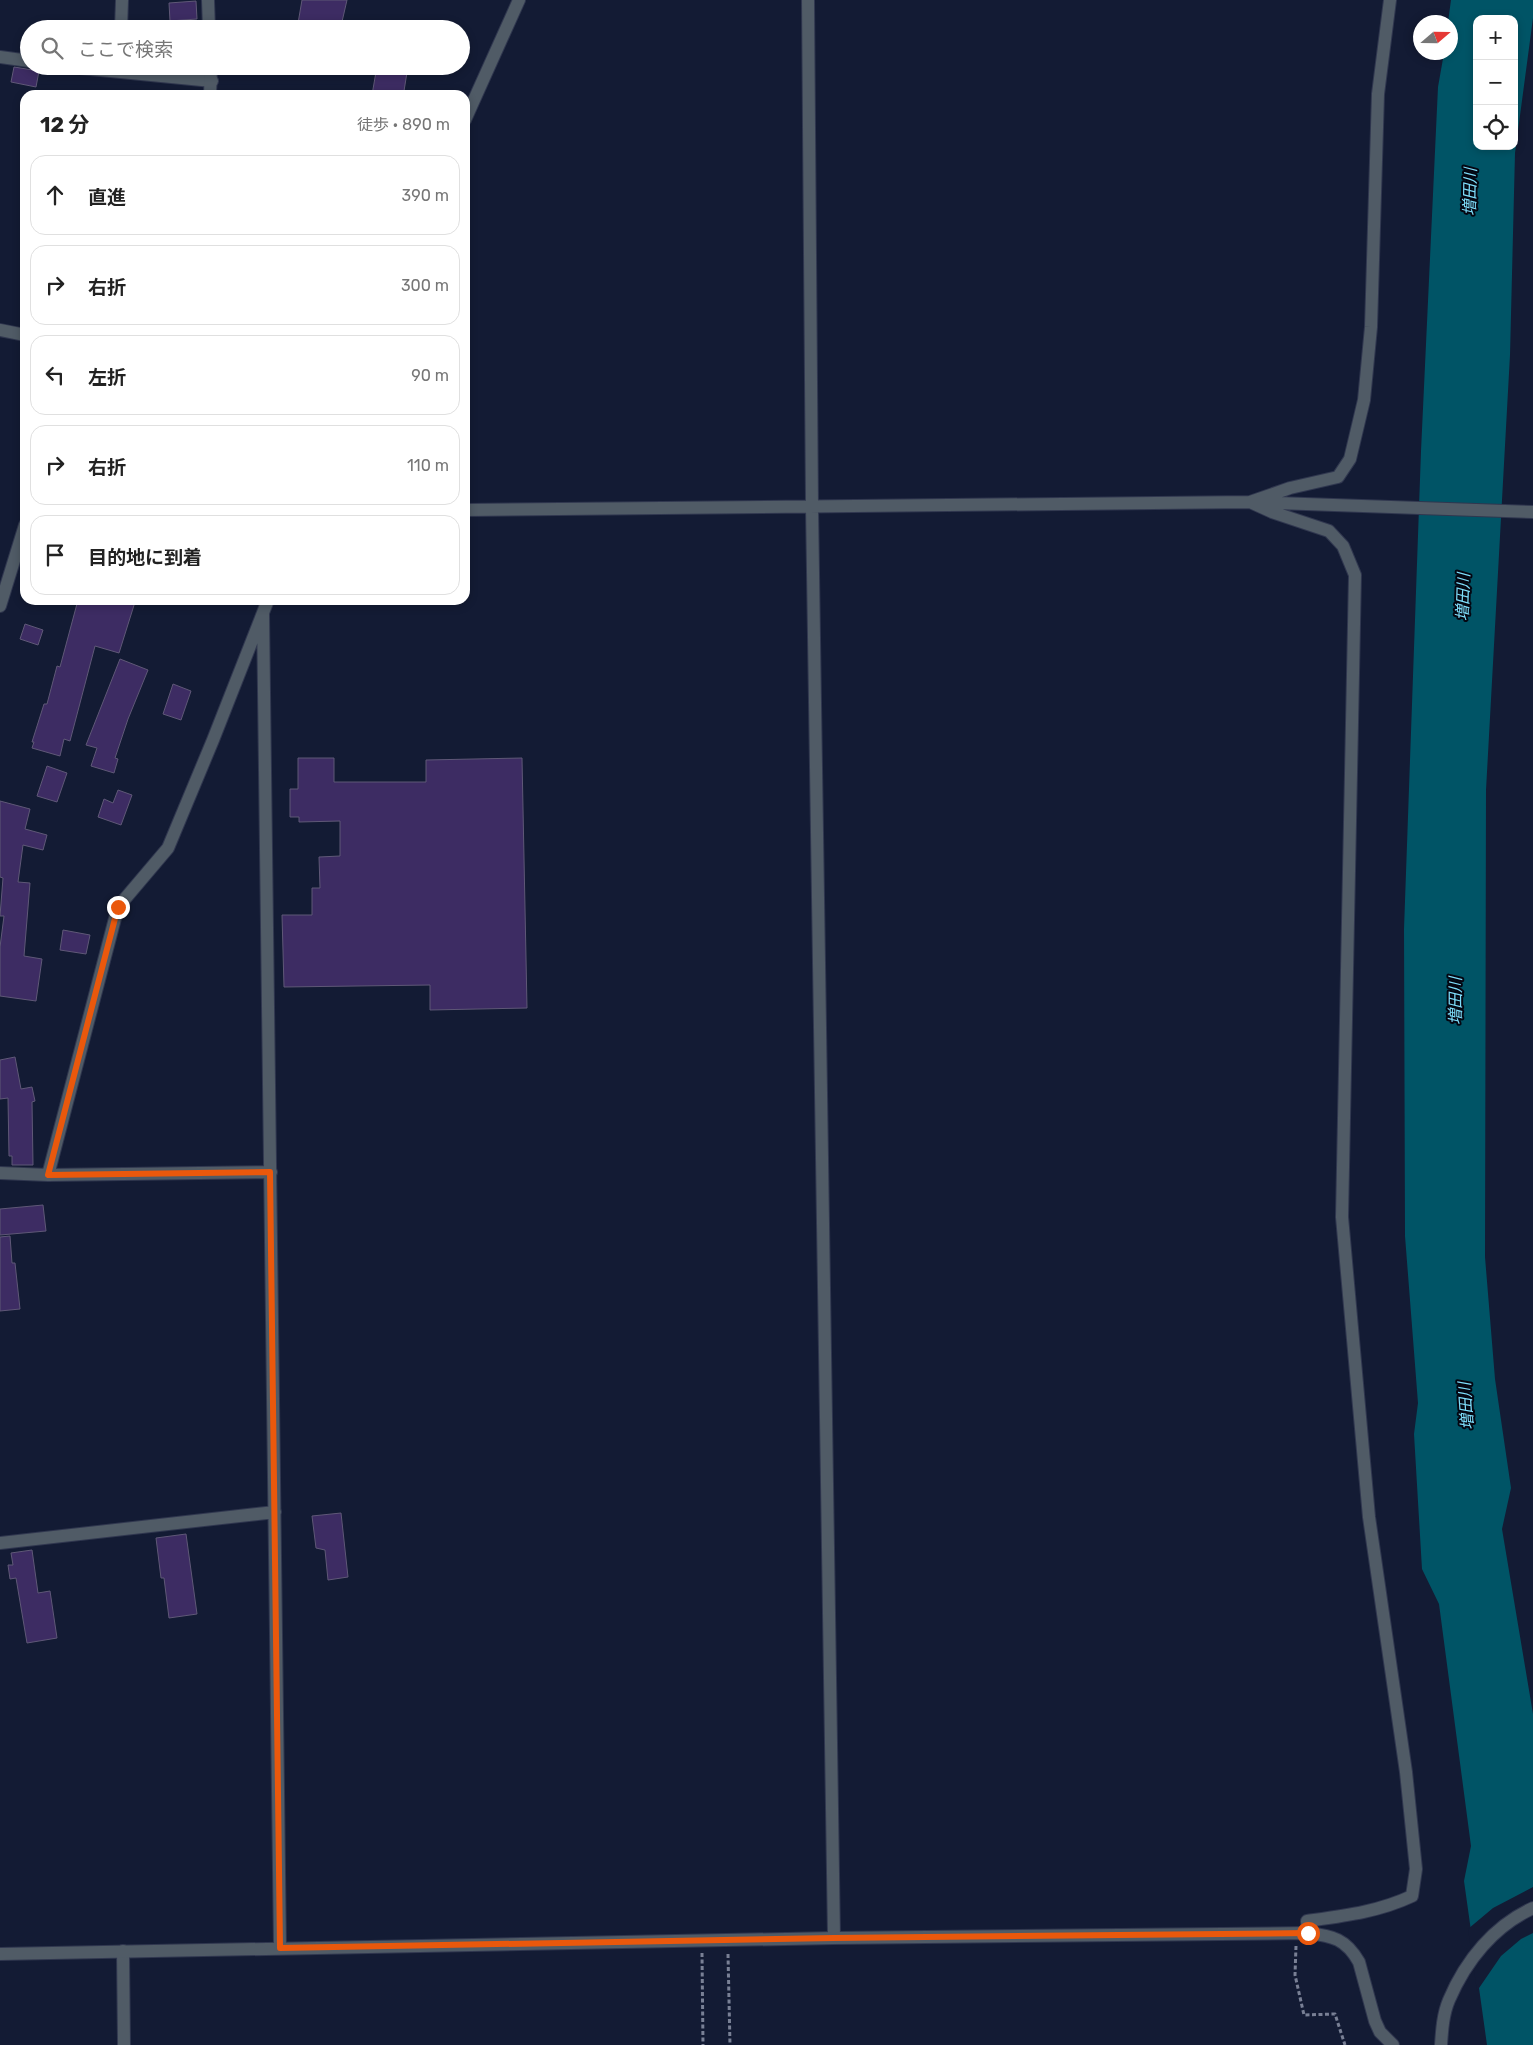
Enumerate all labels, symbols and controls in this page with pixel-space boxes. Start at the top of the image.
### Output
north arrow [1413,15,1458,60]
map controls [1473,15,1518,150]
button: + [1473,15,1518,60]
search box [20,20,470,75]
icon: search [38,34,66,62]
text: ここで検索 [78,38,173,61]
button: − [1473,60,1518,105]
button: locate [1473,105,1518,150]
text: 12 分 [40,112,90,137]
text: 徒歩 · 890 m [357,115,450,134]
water label: 増田川 [1460,166,1480,216]
icon: ahead [41,181,69,209]
text: 直進 [88,186,126,209]
text: 390 m [402,186,449,205]
icon: right [41,271,69,299]
text: 右折 [88,276,126,299]
text: 300 m [401,276,449,295]
icon: left [41,361,69,389]
text: 左折 [88,366,126,389]
text: 90 m [411,366,449,385]
icon: right [41,451,69,479]
text: 右折 [88,456,126,479]
text: 110 m [407,456,449,475]
icon: arrive [41,541,69,569]
text: 目的地に到着 [88,546,202,569]
water label: 増田川 [1453,571,1473,621]
route end [107,896,130,919]
water label: 増田川 [1446,975,1465,1025]
water label: 増田川 [1455,1379,1477,1431]
route start [1297,1922,1320,1945]

